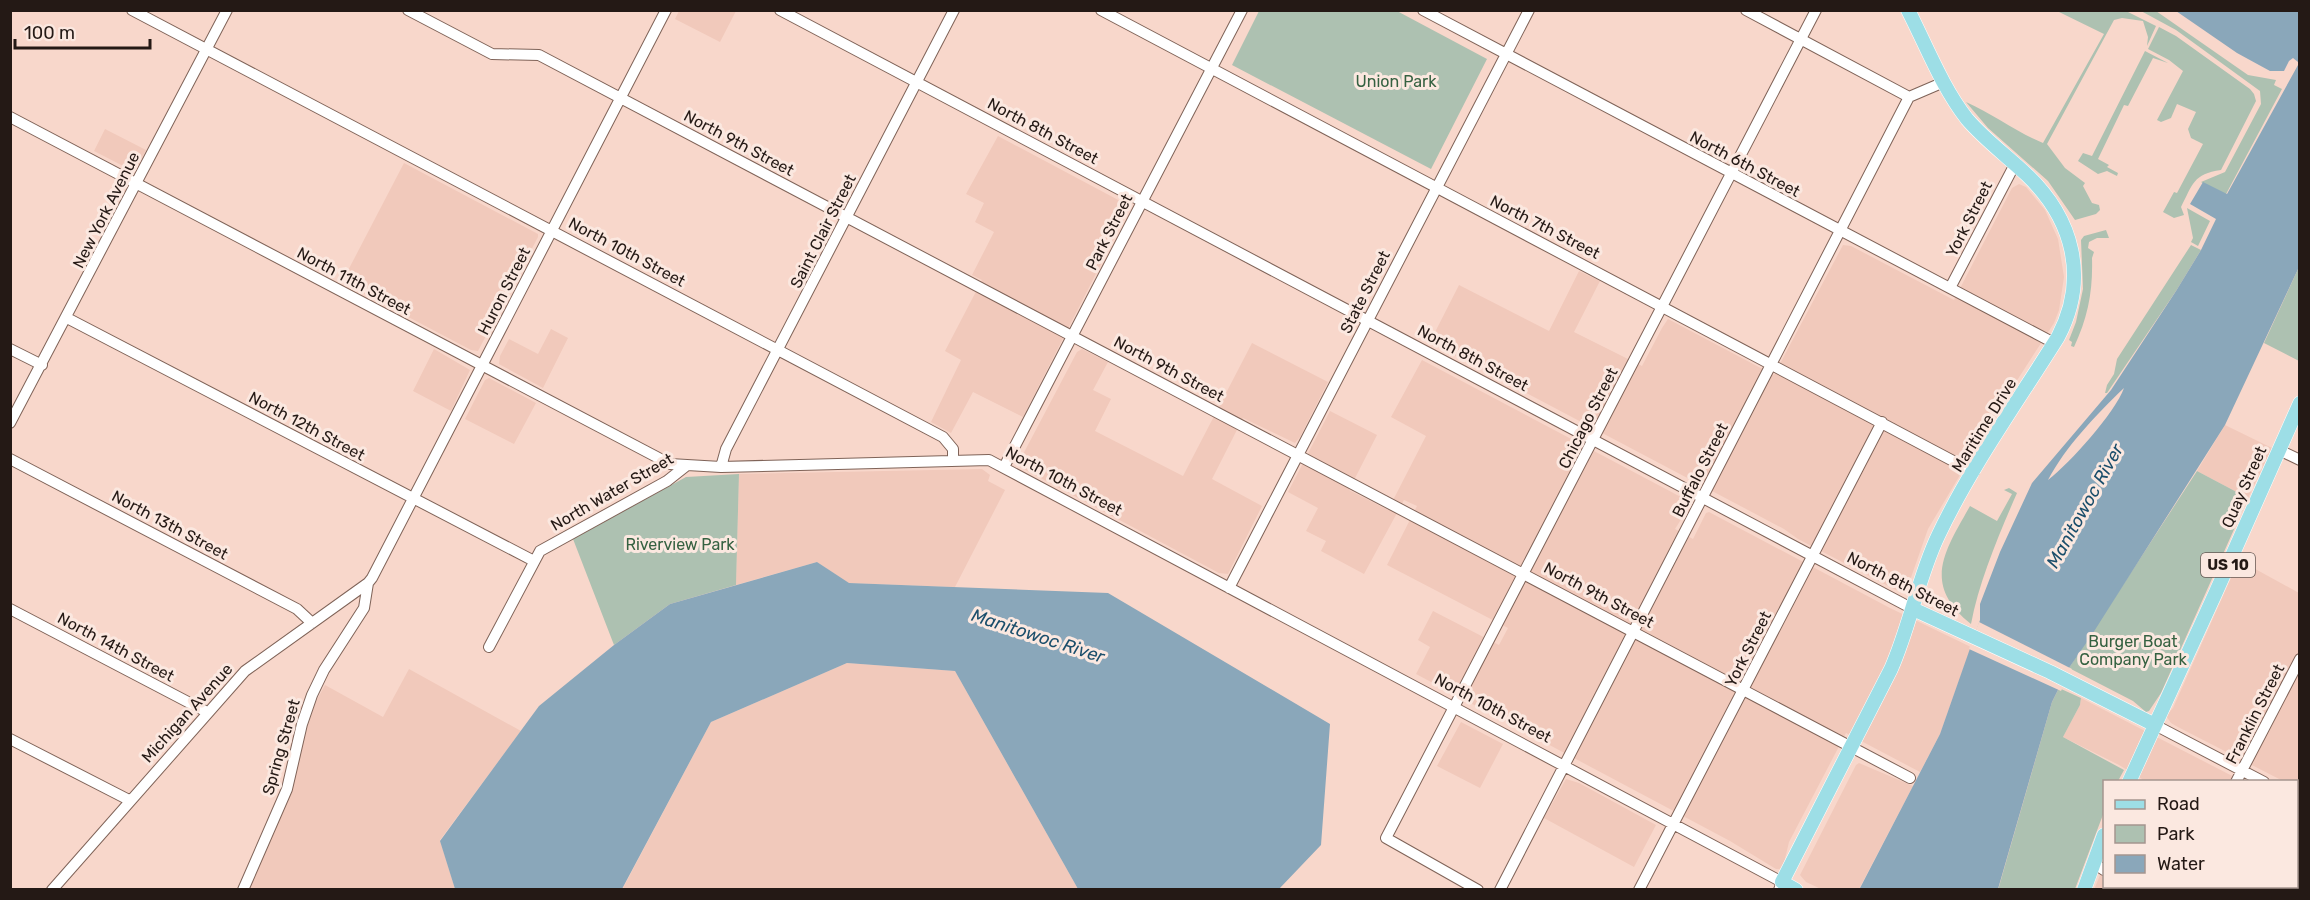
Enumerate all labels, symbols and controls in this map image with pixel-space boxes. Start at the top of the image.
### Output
scale bar [15,12,150,50]
text: 100 m [24,22,75,44]
park label: Union Park [1356,72,1437,91]
street label: North 8th Street [984,94,1102,168]
street label: North 9th Street [681,106,797,180]
street label: North 6th Street [1687,127,1803,201]
street label: New York Avenue [69,149,143,271]
street label: Saint Clair Street [786,171,860,291]
street label: York Street [1942,178,1996,260]
street label: Park Street [1082,191,1136,273]
street label: North 7th Street [1487,191,1603,263]
street label: North 10th Street [565,213,689,291]
street label: North 11th Street [294,243,414,319]
street label: Huron Street [474,244,534,338]
street label: State Street [1336,247,1394,337]
street label: North 8th Street [1414,321,1532,395]
street label: North 9th Street [1111,332,1227,406]
street label: Chicago Street [1554,364,1622,472]
street label: Maritime Drive [1948,374,2020,476]
street label: North 12th Street [246,387,368,465]
street label: Buffalo Street [1668,420,1732,520]
water label: Manitowoc River [2042,439,2129,572]
street label: North 10th Street [1002,442,1126,520]
street label: Quay Street [2217,443,2271,531]
street label: North Water Street [547,449,677,535]
street label: North 13th Street [109,486,231,564]
park label: Riverview Park [625,535,735,554]
street label: North 8th Street [1844,548,1962,620]
road number: US 10 [2201,553,2255,577]
street label: North 9th Street [1541,558,1657,632]
water label: Manitowoc River [969,604,1108,668]
street label: North 14th Street [54,608,178,686]
street label: York Street [1721,608,1775,690]
park label: Burger Boat Company Park [2079,632,2187,669]
street label: Michigan Avenue [138,660,236,766]
street label: Franklin Street [2222,661,2288,767]
street label: North 10th Street [1431,669,1555,747]
street label: Spring Street [258,697,304,797]
legend [2103,780,2298,888]
text: Road [2157,793,2200,815]
text: Park [2157,823,2195,845]
text: Water [2157,853,2205,875]

